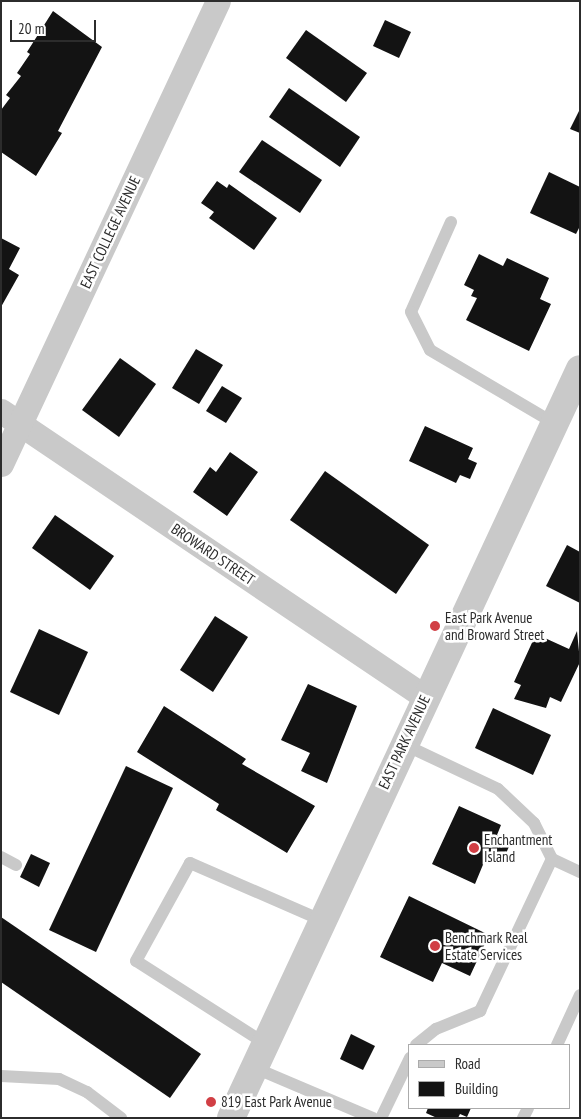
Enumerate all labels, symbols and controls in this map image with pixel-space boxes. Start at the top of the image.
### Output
scale bar [12,10,99,42]
text: 20 m [18,19,44,38]
street label: EAST COLLEGE AVENUE [76,173,144,291]
street label: BROWARD STREET [168,519,258,589]
place label: East Park Avenue and Broward Street [445,608,544,643]
marker: East Park Avenue and Broward Street [429,620,441,632]
street label: EAST PARK AVENUE [374,692,434,792]
place label: Enchantment Island [484,830,552,865]
marker: Enchantment Island [468,842,480,854]
place label: Benchmark Real Estate Services [445,928,528,963]
marker: Benchmark Real Estate Services [429,940,441,952]
legend [408,1044,571,1109]
text: Road [455,1054,481,1073]
text: Building [455,1079,498,1098]
place label: 819 East Park Avenue [221,1093,333,1111]
marker: 819 East Park Avenue [205,1096,217,1108]

